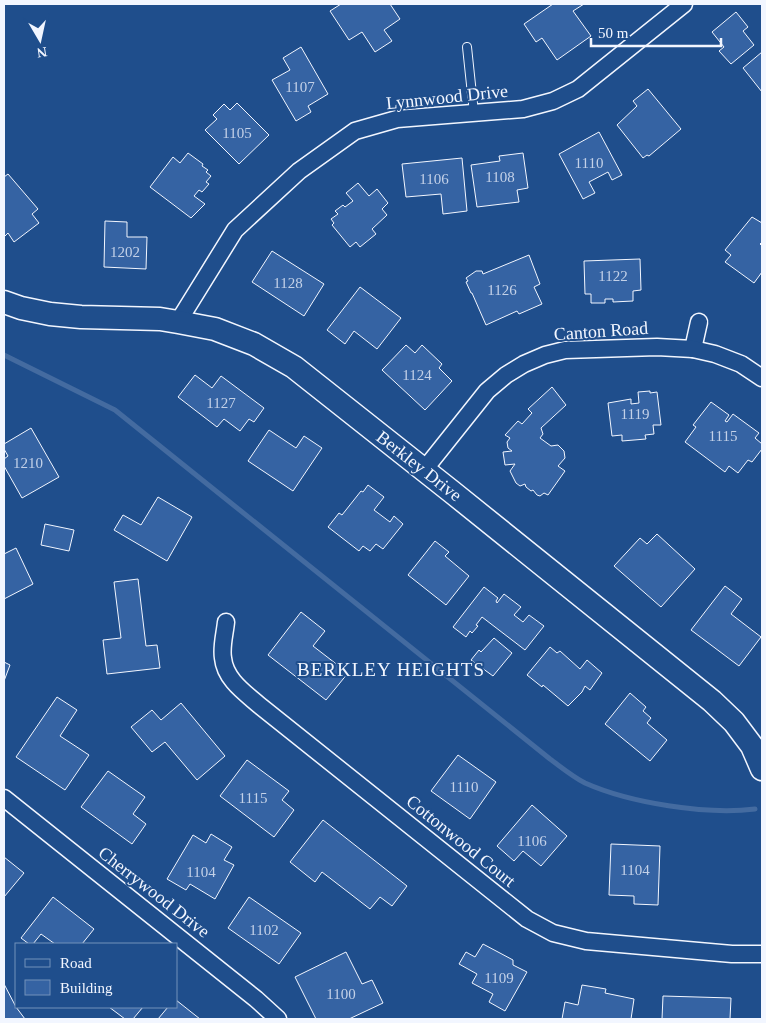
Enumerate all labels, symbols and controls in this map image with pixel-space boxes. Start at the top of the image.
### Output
north arrow [15,15,65,65]
scale bar [591,15,721,47]
text: 50 m [598,25,629,41]
text: N [36,44,48,61]
house number: 1107 [285,79,315,95]
street label: Lynnwood Drive [385,81,509,113]
house number: 1105 [222,125,252,141]
house number: 1110 [575,155,603,171]
house number: 1108 [485,169,515,185]
house number: 1106 [419,171,449,187]
house number: 1202 [110,244,140,260]
house number: 1122 [598,268,628,284]
house number: 1128 [273,275,303,291]
house number: 1126 [487,282,517,298]
street label: Canton Road [553,318,649,344]
house number: 1124 [402,367,432,383]
house number: 1127 [206,395,236,411]
house number: 1119 [621,406,649,422]
street label: Berkley Drive [372,427,466,505]
house number: 1115 [709,428,737,444]
house number: 1210 [13,455,43,471]
district label: BERKLEY HEIGHTS [297,659,485,680]
house number: 1110 [450,779,478,795]
house number: 1115 [239,790,267,806]
street label: Cottonwood Court [402,791,520,891]
house number: 1106 [517,833,547,849]
street label: Cherrywood Drive [94,842,214,942]
house number: 1104 [620,862,650,878]
house number: 1104 [186,864,216,880]
house number: 1102 [249,922,279,938]
legend [15,943,178,1008]
text: Road [60,955,92,971]
house number: 1109 [484,970,514,986]
text: Building [60,980,113,996]
house number: 1100 [326,986,356,1002]

